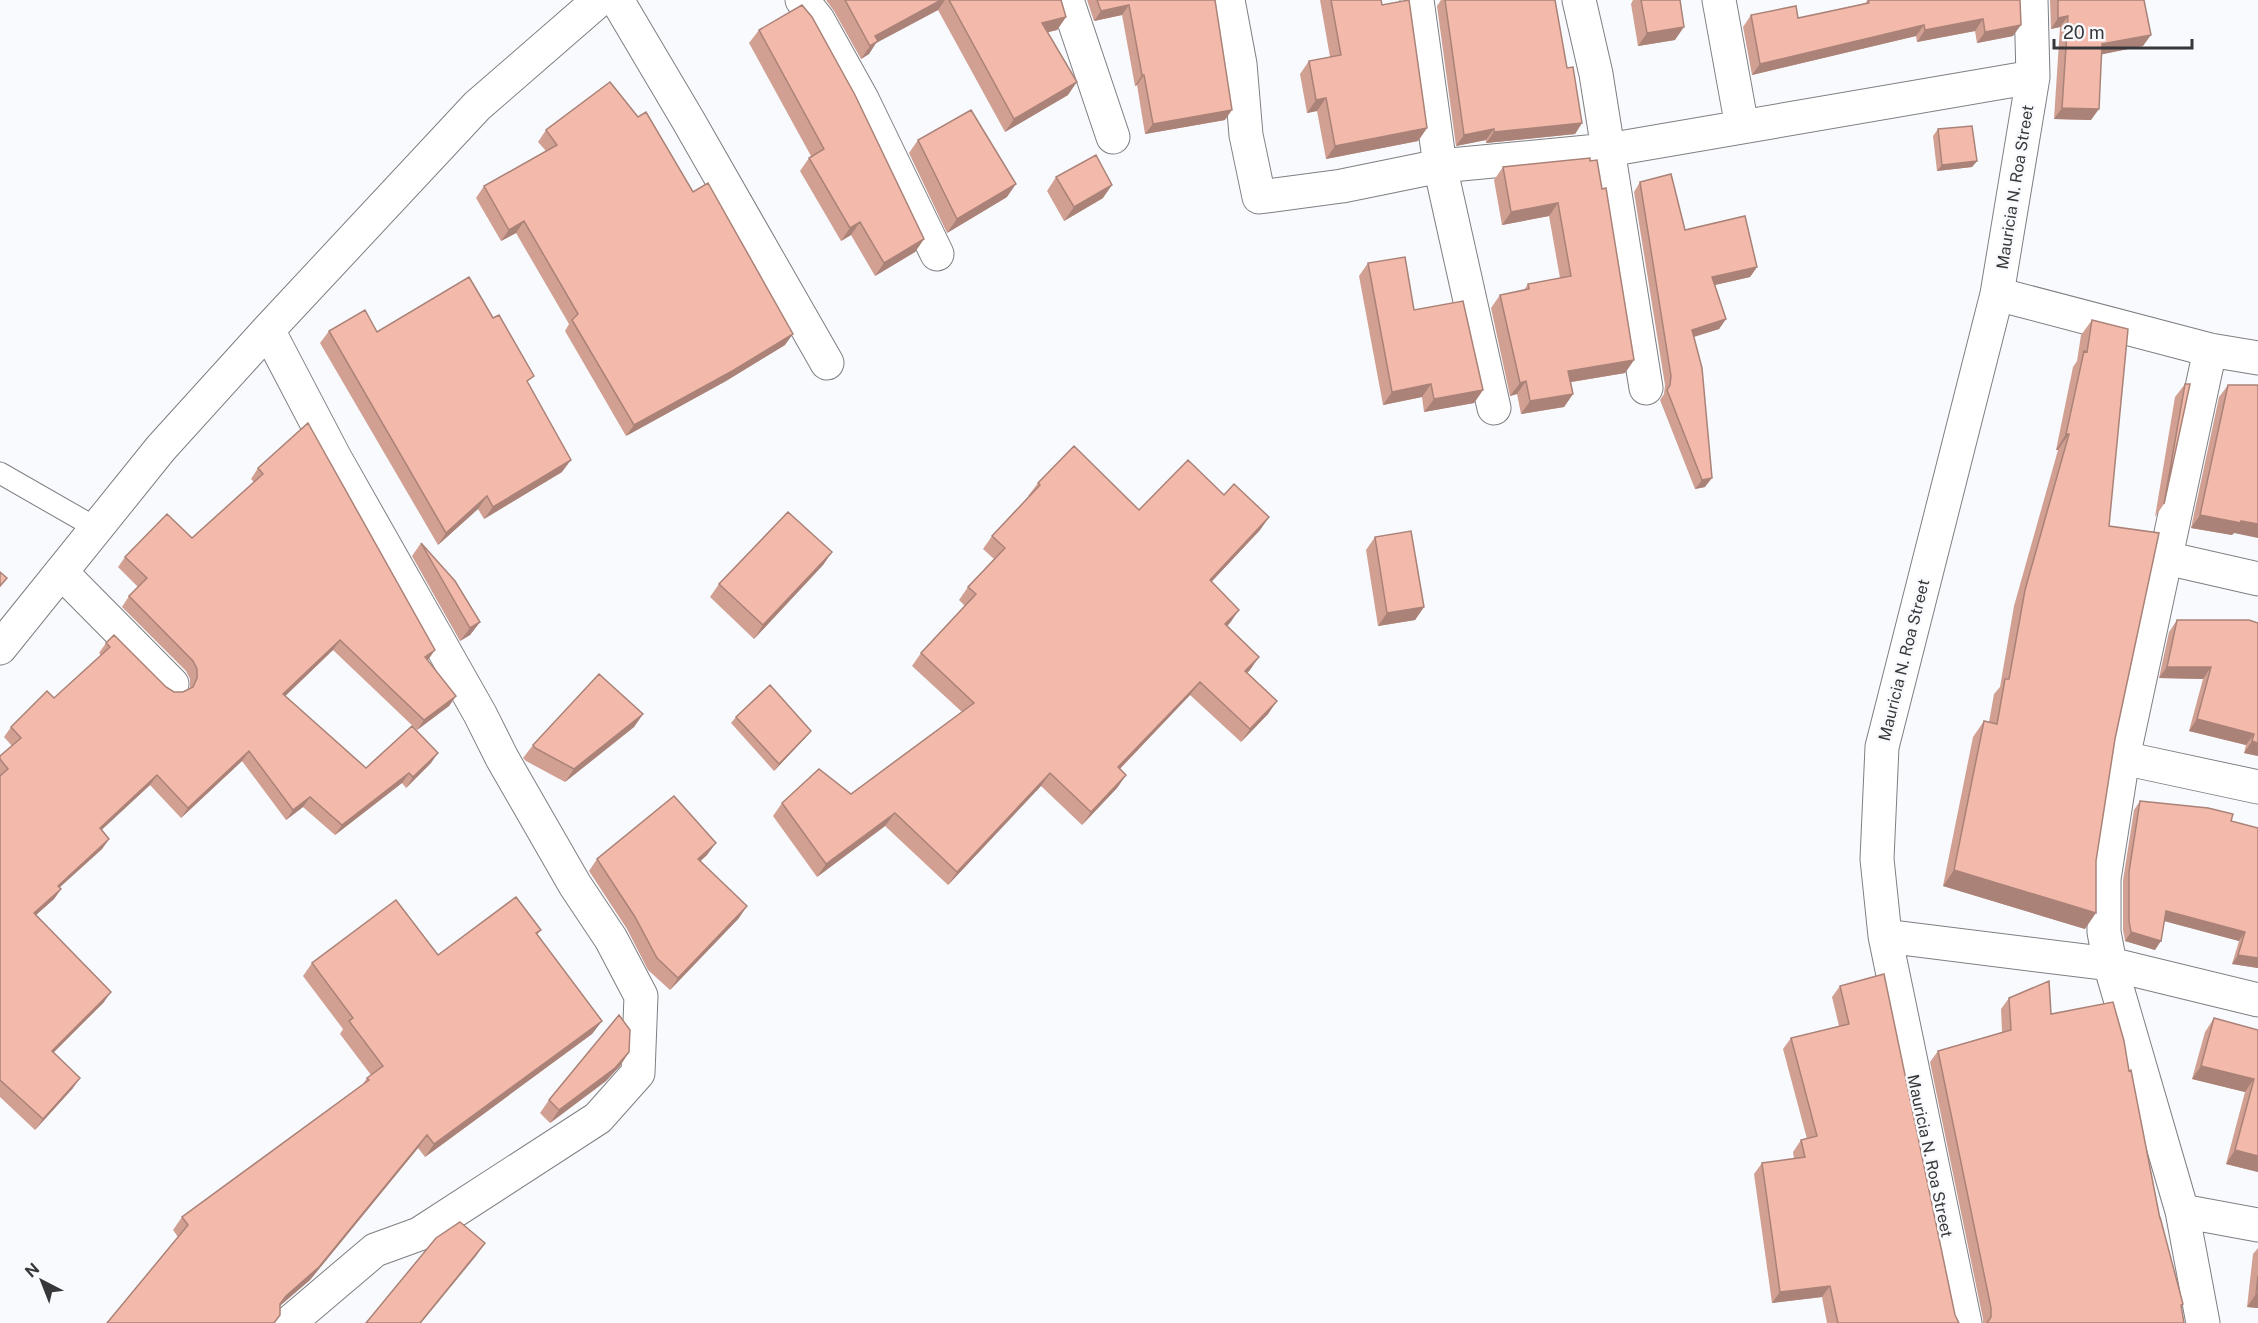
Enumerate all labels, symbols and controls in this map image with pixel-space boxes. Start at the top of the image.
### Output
scale bar [2054,12,2192,50]
text: 20 m [2063,22,2105,43]
street label: Mauricia N. Roa Street [1993,103,2037,271]
street label: Mauricia N. Roa Street [1875,577,1933,743]
street label: Mauricia N. Roa Street [1903,1073,1957,1239]
north arrow [12,1251,72,1311]
text: N [21,1259,43,1281]

